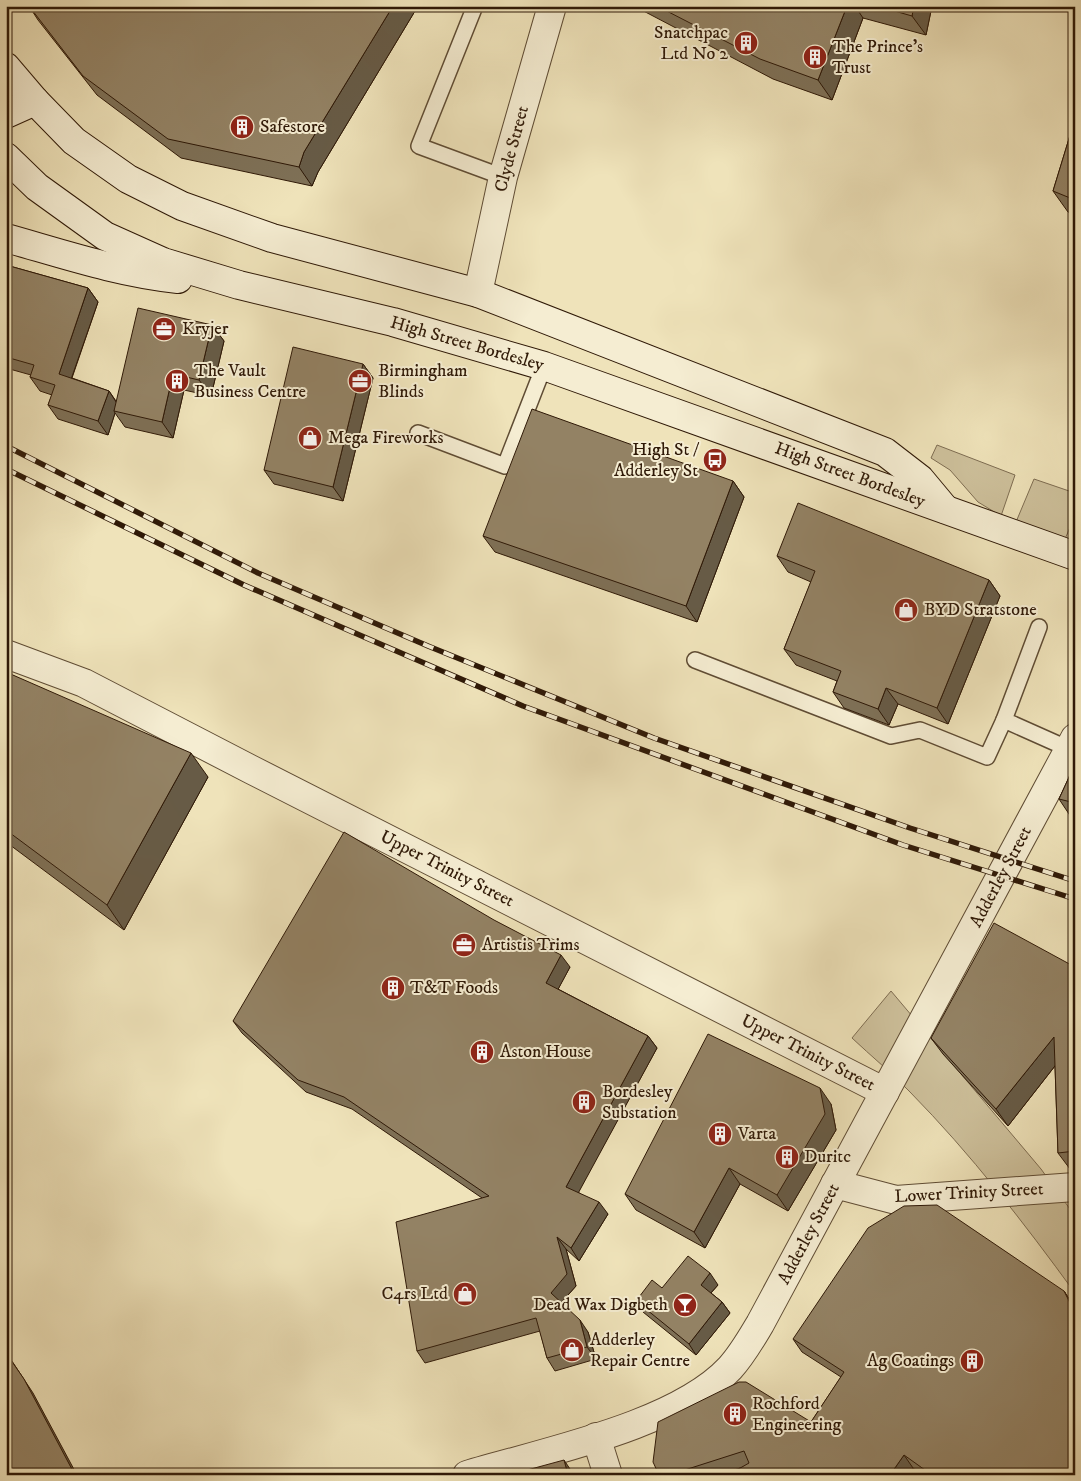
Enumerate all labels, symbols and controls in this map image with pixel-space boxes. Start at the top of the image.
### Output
place label: Snatchpac Ltd No 2 [654,22,728,65]
building icon: Snatchpac Ltd No 2 [733,30,759,56]
place label: The Prince's Trust [832,36,923,79]
building icon: The Prince's Trust [802,44,828,70]
street label: Clyde Street [490,103,534,195]
building icon: Safestore [229,114,255,140]
place label: Safestore [260,116,325,138]
street label: High Street Bordesley [388,312,547,377]
office icon: Kryjer [151,316,177,342]
place label: Kryjer [182,318,229,340]
place label: The Vault Business Centre [194,360,306,403]
place label: Birmingham Blinds [378,360,468,403]
building icon: The Vault Business Centre [164,368,190,394]
office icon: Birmingham Blinds [347,368,373,394]
shop icon: Mega Fireworks [297,425,323,451]
place label: Mega Fireworks [328,427,443,449]
street label: High Street Bordesley [772,438,929,513]
place label: High St / Adderley St [614,439,700,482]
bus stop icon: High St / Adderley St [702,447,728,473]
shop icon: BYD Stratstone [893,597,919,623]
place label: BYD Stratstone [924,599,1037,621]
street label: Adderley Street [965,823,1037,931]
street label: Upper Trinity Street [376,826,518,912]
office icon: Artistis Trims [451,932,477,958]
place label: Artistis Trims [482,934,580,956]
building icon: T&T Foods [380,975,406,1001]
place label: T&T Foods [410,977,498,999]
street label: Upper Trinity Street [737,1010,879,1096]
building icon: Aston House [469,1039,495,1065]
place label: Aston House [500,1041,591,1063]
place label: Bordesley Substation [602,1081,677,1124]
building icon: Bordesley Substation [571,1089,597,1115]
building icon: Varta [707,1121,733,1147]
place label: Varta [737,1123,776,1145]
building icon: Duritc [774,1144,800,1170]
place label: Duritc [804,1146,851,1168]
street label: Lower Trinity Street [894,1178,1044,1208]
street label: Adderley Street [773,1180,845,1288]
shop icon: C4rs Ltd [452,1281,478,1307]
place label: C4rs Ltd [381,1283,448,1305]
bar icon: Dead Wax Digbeth [672,1292,698,1318]
place label: Dead Wax Digbeth [533,1294,669,1316]
place label: Adderley Repair Centre [590,1329,690,1372]
shop icon: Adderley Repair Centre [559,1337,585,1363]
building icon: Ag Coatings [959,1348,985,1374]
place label: Ag Coatings [867,1350,954,1372]
place label: Rochford Engineering [752,1393,842,1436]
building icon: Rochford Engineering [722,1401,748,1427]

